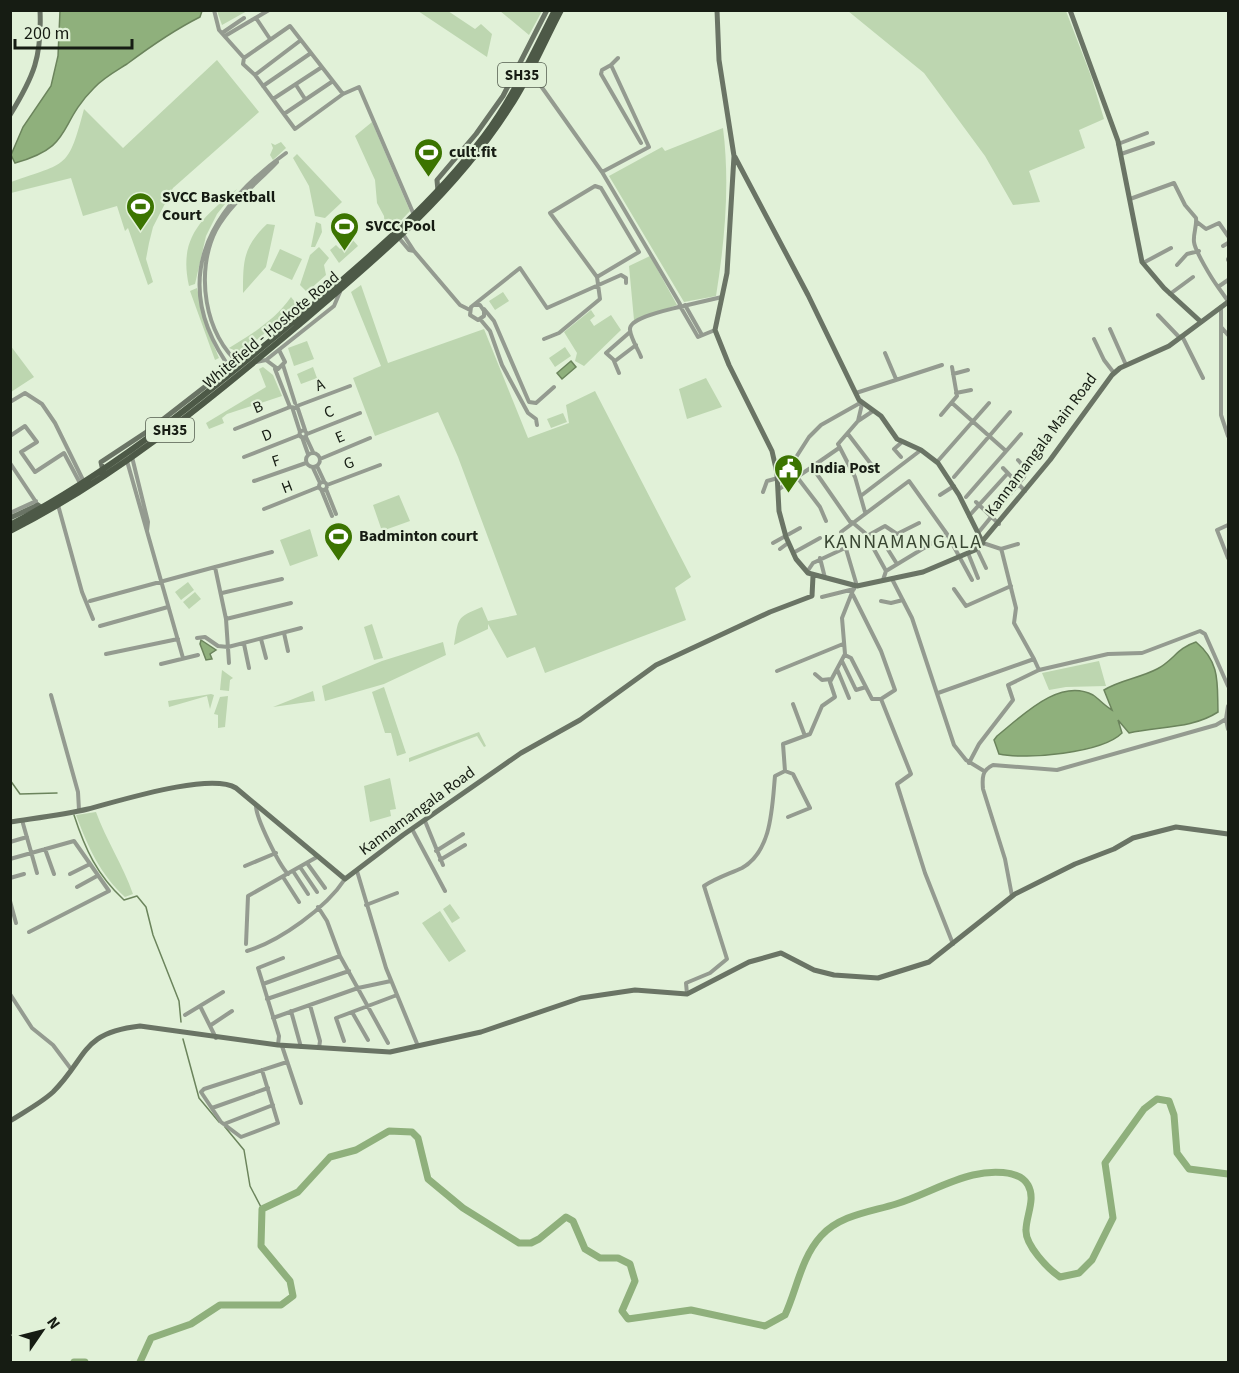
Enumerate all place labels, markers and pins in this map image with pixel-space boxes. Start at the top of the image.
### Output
sports icon: cult.fit [412,136,444,178]
place label: cult.fit [449,141,497,163]
place label: SVCC Basketball Court [162,186,276,226]
sports icon: SVCC Basketball Court [125,190,157,232]
sports icon: SVCC Pool [328,210,360,252]
place label: SVCC Pool [365,215,436,237]
public building icon: India Post [773,452,805,494]
place label: India Post [810,457,880,479]
sports icon: Badminton court [322,520,354,562]
place label: Badminton court [359,525,478,547]

